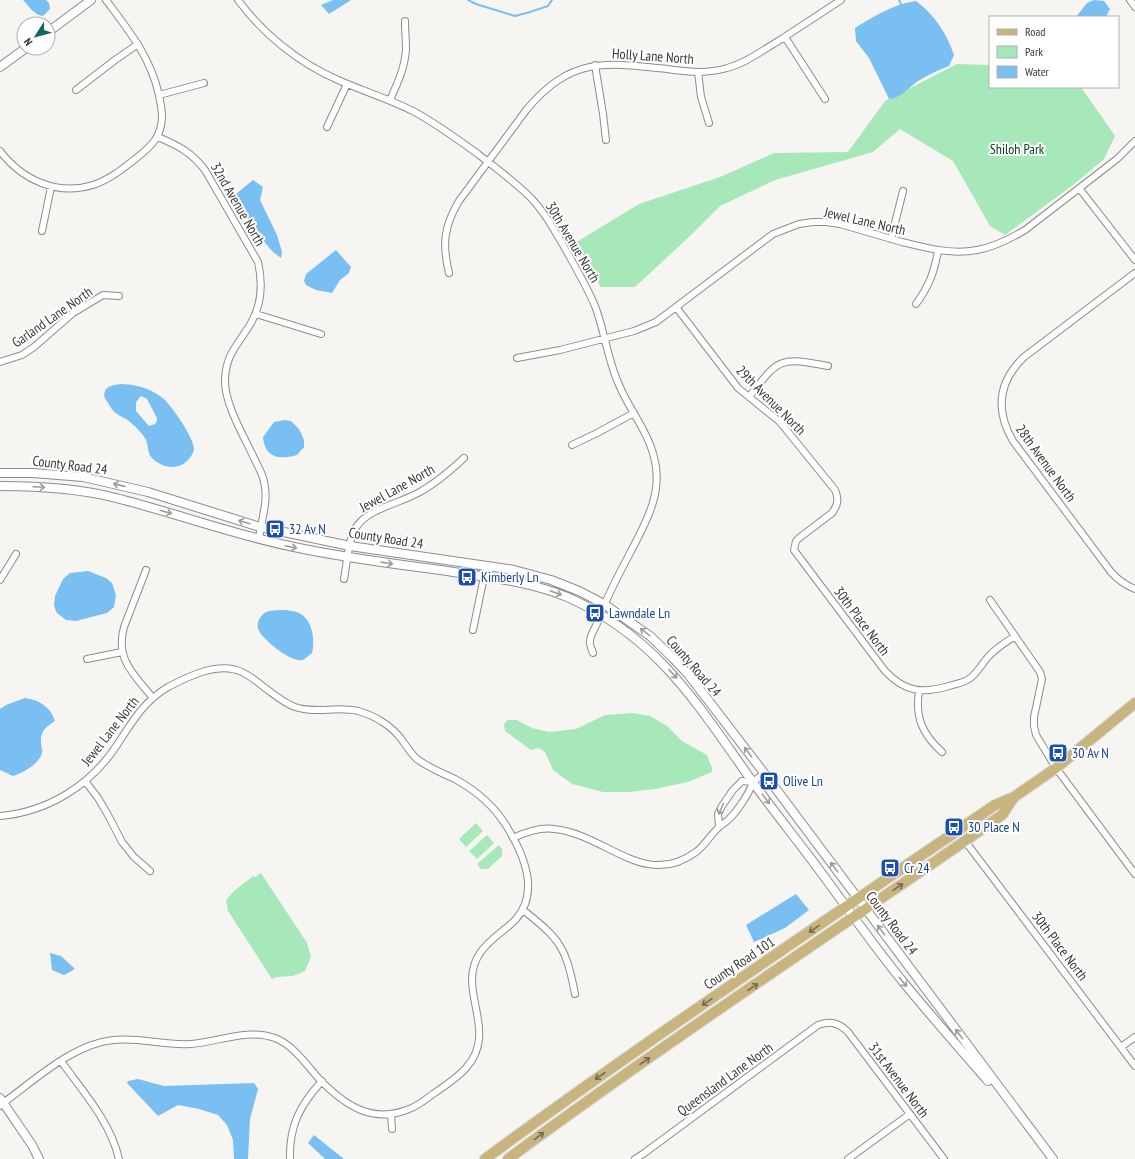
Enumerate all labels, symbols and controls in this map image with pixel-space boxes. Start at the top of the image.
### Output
north arrow [16,16,56,56]
legend [989,16,1119,88]
text: Road [1025,24,1045,39]
text: N [20,35,35,48]
street label: Holly Lane North [612,44,694,68]
text: Park [1025,44,1043,59]
text: Water [1025,64,1050,79]
park label: Shiloh Park [990,140,1045,158]
street label: 32nd Avenue North [207,159,269,249]
street label: 30th Avenue North [542,198,604,286]
street label: Jewel Lane North [822,203,907,239]
street label: Garland Lane North [8,283,96,351]
street label: 29th Avenue North [732,361,810,439]
street label: 28th Avenue North [1012,421,1080,505]
street label: County Road 24 [32,451,109,479]
street label: Jewel Lane North [355,460,438,516]
one-way arrow [113,481,126,488]
one-way arrow [32,483,45,490]
one-way arrow [159,509,172,516]
one-way arrow [238,518,251,525]
bus stop icon: 32 Av N [264,518,286,540]
place label: 32 Av N [289,520,326,538]
street label: County Road 24 [347,523,425,553]
one-way arrow [284,543,297,551]
one-way arrow [380,559,393,567]
bus stop icon: Kimberly Ln [456,566,478,588]
place label: Kimberly Ln [481,568,539,586]
street label: 30th Place North [830,583,894,659]
one-way arrow [549,590,561,598]
bus stop icon: Lawndale Ln [584,602,606,624]
place label: Lawndale Ln [609,604,670,622]
one-way arrow [640,628,651,637]
street label: County Road 24 [662,632,726,701]
one-way arrow [668,669,678,679]
street label: Jewel Lane North [77,693,143,770]
bus stop icon: 30 Av N [1047,742,1069,764]
place label: 30 Av N [1072,744,1109,762]
one-way arrow [743,747,752,758]
bus stop icon: Olive Ln [758,770,780,792]
place label: Olive Ln [783,772,823,790]
one-way arrow [762,793,770,804]
one-way arrow [717,803,725,815]
bus stop icon: 30 Place N [943,816,965,838]
place label: 30 Place N [968,818,1020,836]
bus stop icon: Cr 24 [879,857,901,879]
place label: Cr 24 [904,859,930,877]
one-way arrow [830,862,838,873]
one-way arrow [892,883,903,891]
street label: County Road 24 [862,887,922,959]
street label: 30th Place North [1028,908,1092,984]
one-way arrow [809,925,820,933]
one-way arrow [877,925,885,936]
street label: County Road 101 [700,933,778,993]
one-way arrow [899,977,908,987]
one-way arrow [747,983,758,991]
one-way arrow [702,998,713,1006]
one-way arrow [955,1029,963,1040]
street label: Queensland Lane North [674,1038,776,1120]
street label: 31st Avenue North [865,1039,933,1121]
one-way arrow [640,1057,651,1065]
one-way arrow [595,1072,606,1080]
one-way arrow [534,1132,545,1140]

